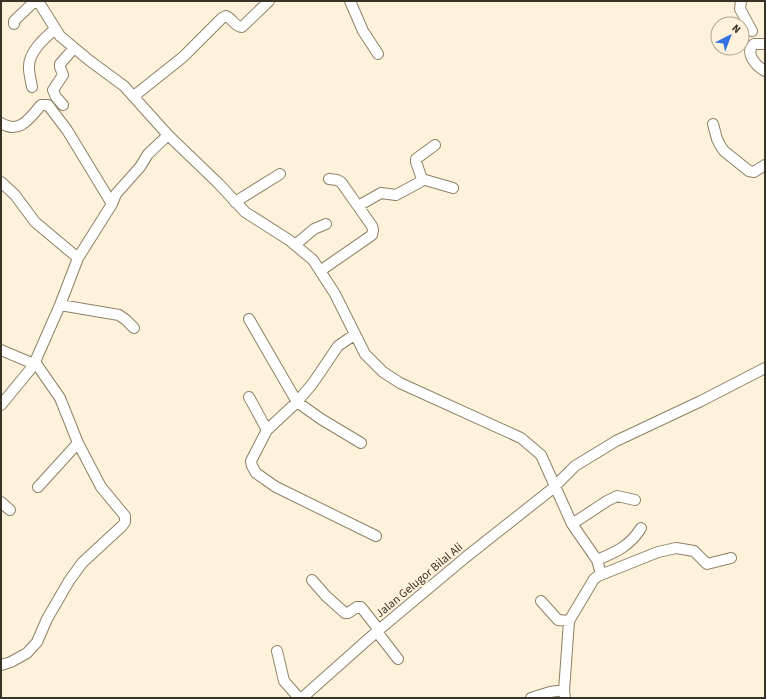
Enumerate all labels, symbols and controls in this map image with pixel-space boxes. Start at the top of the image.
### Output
north arrow [710,16,750,56]
text: N [729,21,744,37]
street label: Jalan Gelugor Bilal Ali [372,539,467,622]

